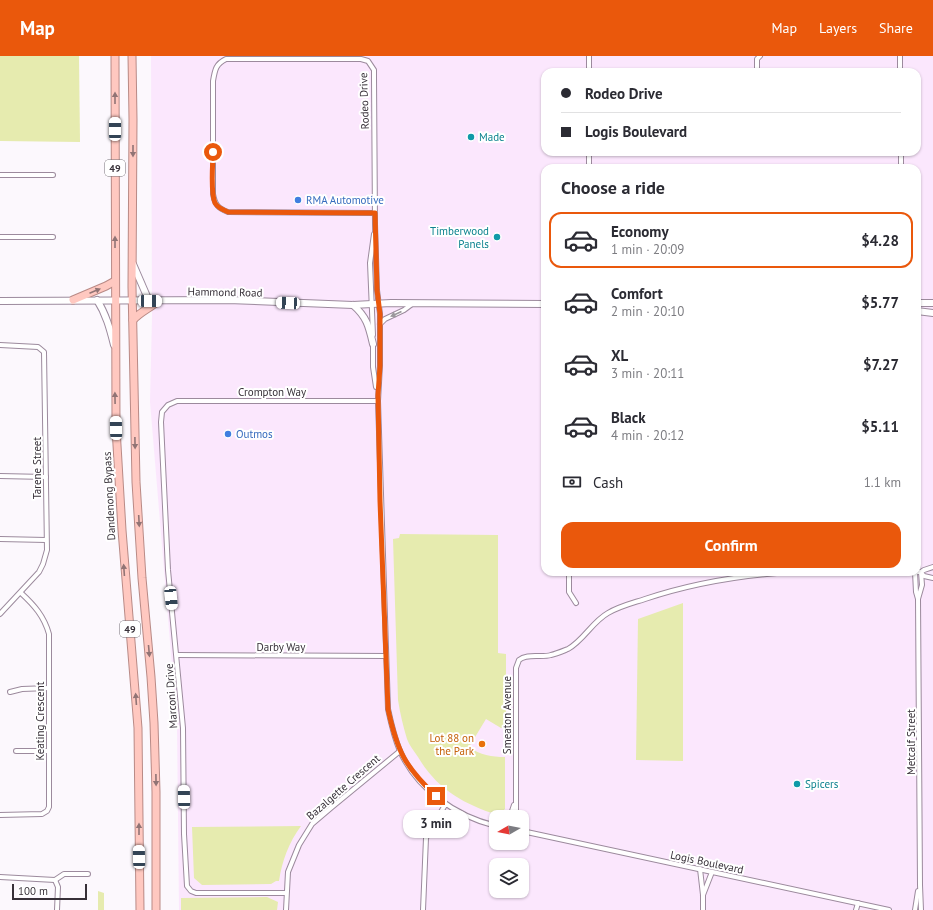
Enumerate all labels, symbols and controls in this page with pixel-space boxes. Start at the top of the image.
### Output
text: Map [20,16,55,40]
text: Map [771,19,797,37]
text: Layers [819,19,857,37]
text: Share [879,19,913,37]
street label: Rodeo Drive [356,72,372,130]
text: Rodeo Drive [585,84,663,103]
one-way arrow [112,91,118,104]
car [109,117,121,141]
text: Logis Boulevard [585,122,687,141]
place label: Made [479,130,505,144]
marker: Made [466,132,476,142]
route start [204,143,222,161]
one-way arrow [130,145,136,158]
road number: 49 [105,160,125,176]
text: Choose a ride [561,176,665,199]
place label: RMA Automotive [306,193,384,207]
marker: RMA Automotive [293,195,303,205]
icon: car [563,222,599,258]
text: Economy [611,222,669,241]
place label: Timberwood Panels [430,224,489,251]
text: $4.28 [861,231,899,250]
marker: Timberwood Panels [492,232,502,242]
one-way arrow [112,235,118,248]
text: 1 min · 20:09 [611,241,684,258]
street label: Hammond Road [187,284,263,300]
icon: car [563,284,599,320]
text: Comfort [611,284,663,303]
one-way arrow [89,288,100,294]
text: $5.77 [861,293,899,312]
car [138,295,162,307]
car [276,296,300,310]
text: 2 min · 20:10 [611,303,684,320]
one-way arrow [390,311,401,317]
icon: car [563,346,599,382]
text: XL [611,346,628,365]
text: $7.27 [863,355,899,374]
text: 3 min · 20:11 [611,365,684,382]
street label: Crompton Way [238,385,307,399]
one-way arrow [112,392,119,404]
icon: car [563,408,599,444]
text: Black [611,408,646,427]
car [110,416,122,440]
text: $5.11 [861,417,899,436]
place label: Outmos [236,427,273,441]
text: 4 min · 20:12 [611,427,684,444]
marker: Outmos [223,429,233,439]
street label: Tarene Street [30,437,44,499]
one-way arrow [132,437,139,449]
street label: Dandenong Bypass [100,451,118,541]
icon: cash [561,471,583,493]
text: Cash [593,473,623,492]
text: 1.1 km [864,474,901,491]
one-way arrow [135,515,142,527]
button: Confirm [561,522,901,568]
one-way arrow [121,564,128,576]
car [164,585,178,611]
road number: 49 [120,621,140,637]
street label: Darby Way [257,640,306,654]
one-way arrow [146,645,152,657]
street label: Marconi Drive [162,663,180,729]
street label: Smeaton Avenue [500,675,514,754]
street label: Keating Crescent [33,681,47,760]
one-way arrow [132,693,139,705]
street label: Metcalf Street [904,709,918,775]
place label: Lot 88 on the Park [430,731,475,758]
marker: Lot 88 on the Park [477,739,487,749]
street label: Bazalgette Crescent [303,751,383,823]
one-way arrow [152,774,159,786]
place label: Spicers [805,777,839,791]
marker: Spicers [792,779,802,789]
car [178,785,190,809]
route end [427,787,445,805]
callout: 3 min [403,810,469,838]
north arrow [489,810,529,850]
map controls [489,810,529,898]
text: 3 min [420,815,452,832]
one-way arrow [136,822,142,835]
car [133,845,145,869]
street label: Logis Boulevard [669,847,745,877]
button: layers [489,858,529,898]
scale bar [12,882,87,901]
text: 100 m [18,884,48,898]

